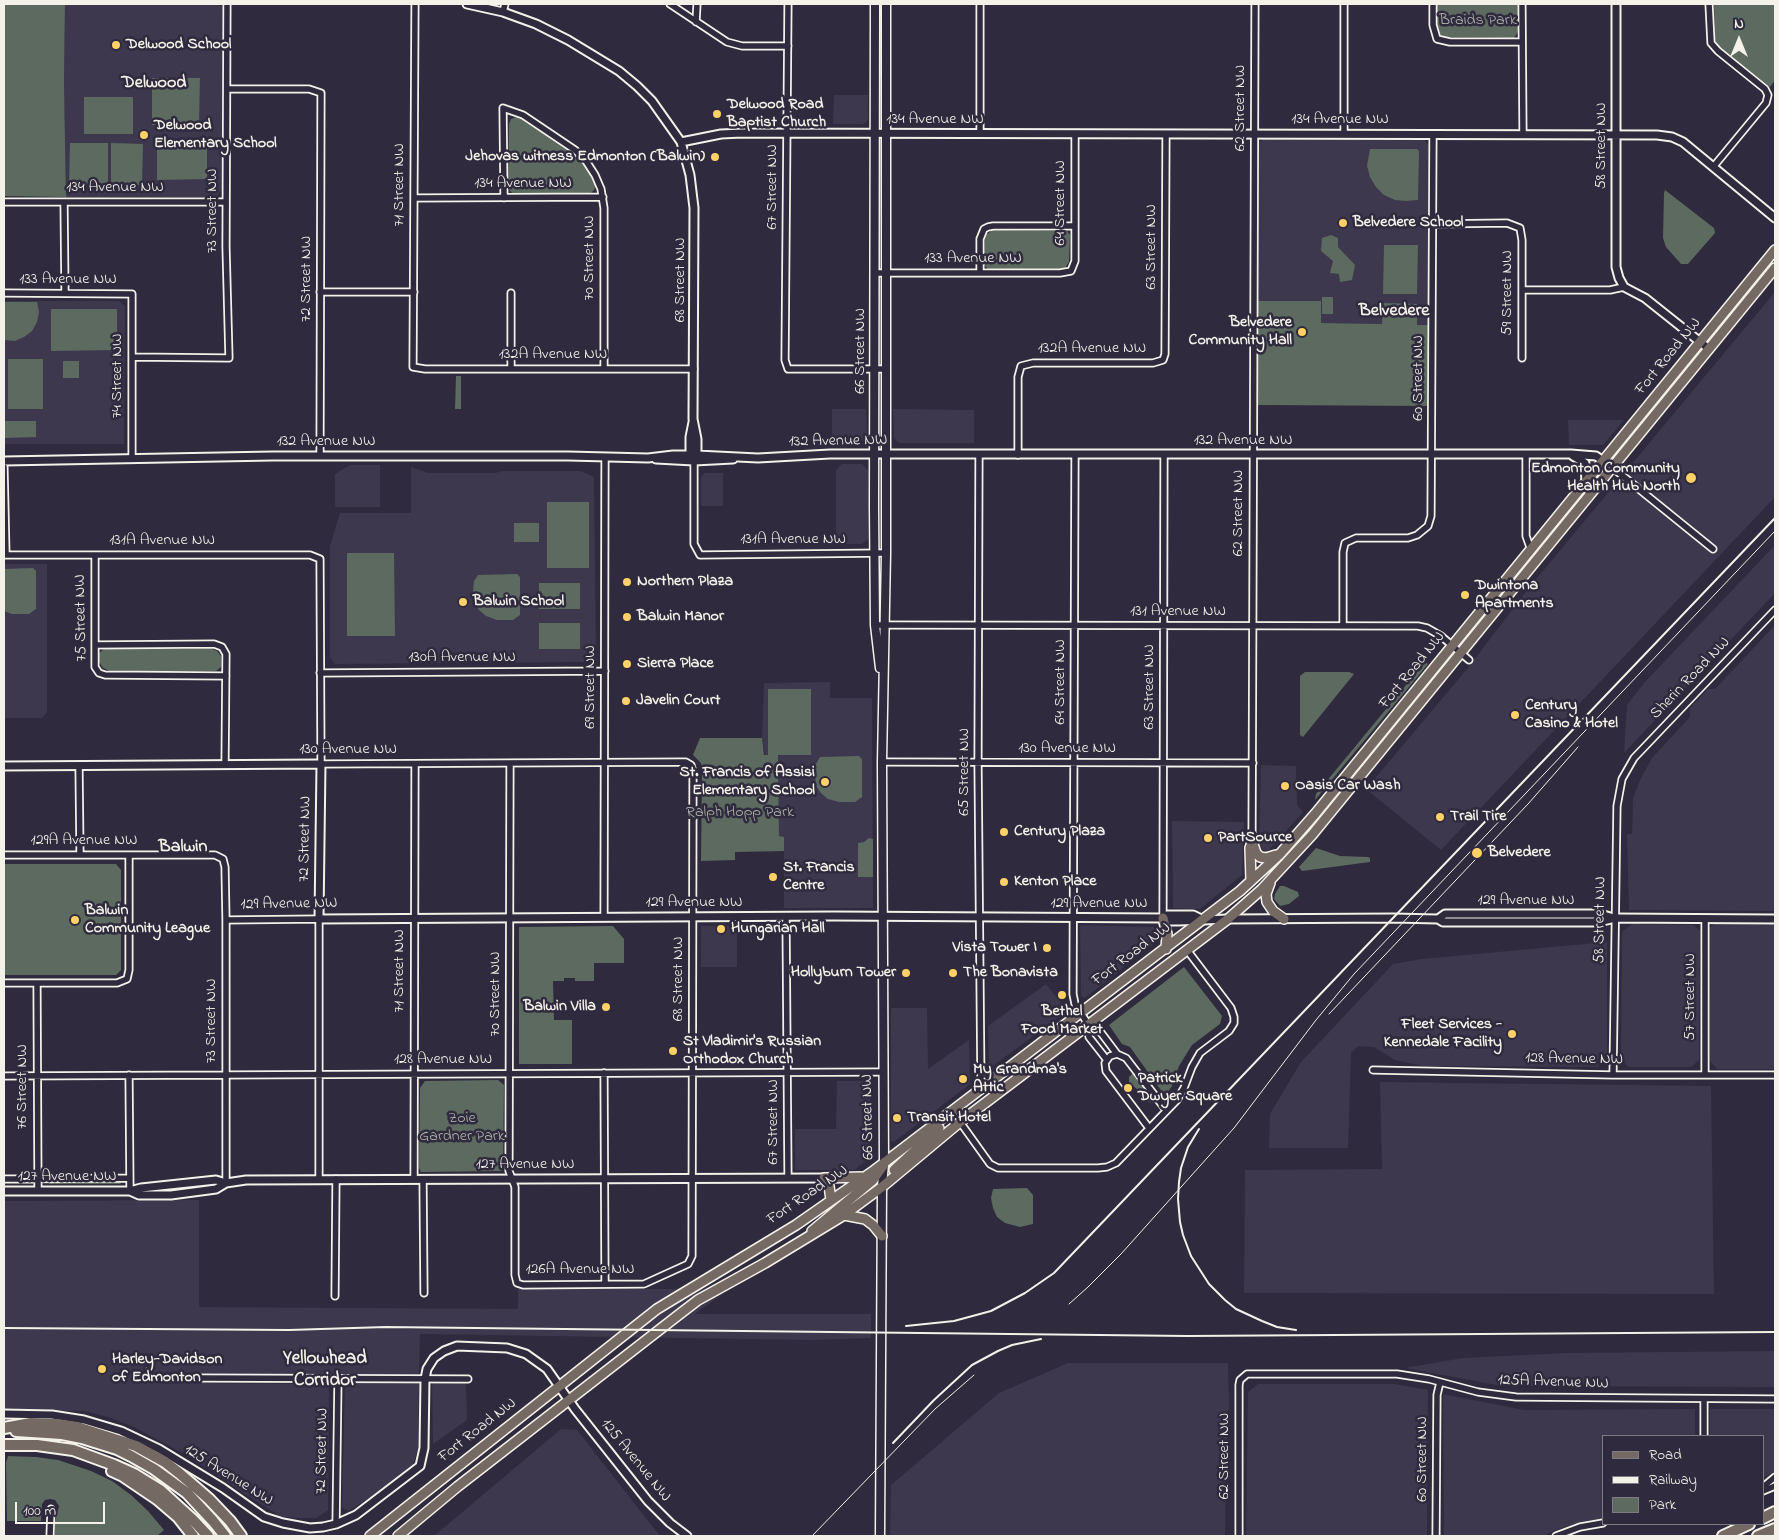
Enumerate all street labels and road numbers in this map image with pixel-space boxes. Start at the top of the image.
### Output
street label: 62 Street NW [1231,65,1251,151]
street label: 58 Street NW [1592,103,1612,189]
street label: 134 Avenue NW [886,110,984,130]
street label: 134 Avenue NW [1291,110,1389,130]
street label: 71 Street NW [390,143,410,227]
street label: 67 Street NW [763,144,783,230]
street label: 64 Street NW [1051,160,1071,246]
street label: 73 Street NW [203,169,223,253]
street label: 134 Avenue NW [474,174,572,194]
street label: 134 Avenue NW [66,178,164,198]
street label: 63 Street NW [1142,204,1162,290]
street label: 70 Street NW [580,215,600,301]
street label: 72 Street NW [297,236,317,322]
street label: 68 Street NW [671,238,691,322]
street label: 133 Avenue NW [924,249,1022,269]
street label: 59 Street NW [1498,250,1518,336]
street label: 133 Avenue NW [19,270,117,290]
street label: 66 Street NW [851,308,871,394]
street label: Fort Road NW [1632,315,1706,399]
street label: 74 Street NW [108,334,128,418]
street label: 60 Street NW [1409,335,1429,421]
street label: 132A Avenue NW [1038,339,1146,359]
street label: 132A Avenue NW [499,345,607,365]
street label: 132 Avenue NW [1194,431,1292,451]
street label: 132 Avenue NW [277,432,375,452]
street label: 132 Avenue NW [788,432,888,452]
street label: 62 Street NW [1229,470,1249,556]
street label: 131A Avenue NW [740,530,846,550]
street label: 131A Avenue NW [109,531,215,551]
street label: 75 Street NW [72,574,92,662]
street label: 131 Avenue NW [1130,602,1226,622]
street label: Fort Road NW [1376,629,1450,713]
street label: Sherin Road NW [1647,634,1735,724]
street label: 64 Street NW [1051,639,1071,725]
street label: 63 Street NW [1140,644,1160,730]
street label: 69 Street NW [581,645,601,729]
street label: 130A Avenue NW [408,648,516,668]
street label: 65 Street NW [955,728,975,816]
street label: 130 Avenue NW [1018,739,1116,759]
street label: 130 Avenue NW [299,740,397,760]
street label: 72 Street NW [296,796,316,882]
street label: 129A Avenue NW [31,831,137,851]
street label: 58 Street NW [1591,877,1611,963]
street label: 129 Avenue NW [1478,891,1574,911]
street label: 129 Avenue NW [646,893,742,913]
street label: 129 Avenue NW [1051,894,1147,914]
street label: 129 Avenue NW [240,895,338,915]
street label: Fort Road NW [1089,919,1175,991]
street label: 71 Street NW [390,929,410,1013]
street label: 68 Street NW [669,937,689,1021]
street label: 70 Street NW [486,951,506,1037]
street label: 57 Street NW [1681,953,1701,1041]
street label: 73 Street NW [202,979,222,1063]
street label: 76 Street NW [13,1044,33,1130]
street label: 128 Avenue NW [394,1050,492,1070]
street label: 128 Avenue NW [1525,1050,1623,1070]
street label: 66 Street NW [859,1074,879,1160]
street label: 67 Street NW [764,1079,784,1165]
street label: 127 Avenue NW [476,1155,574,1175]
street label: Fort Road NW [764,1162,852,1230]
street label: 127 Avenue NW [18,1167,116,1187]
street label: 126A Avenue NW [526,1260,634,1280]
street label: 125A Avenue NW [1497,1371,1609,1395]
street label: Fort Road NW [435,1395,521,1467]
street label: 72 Street NW [313,1408,333,1494]
street label: 62 Street NW [1215,1413,1235,1499]
street label: 125 Avenue NW [596,1416,674,1506]
street label: 60 Street NW [1413,1416,1433,1502]
street label: 125 Avenue NW [180,1441,276,1511]

